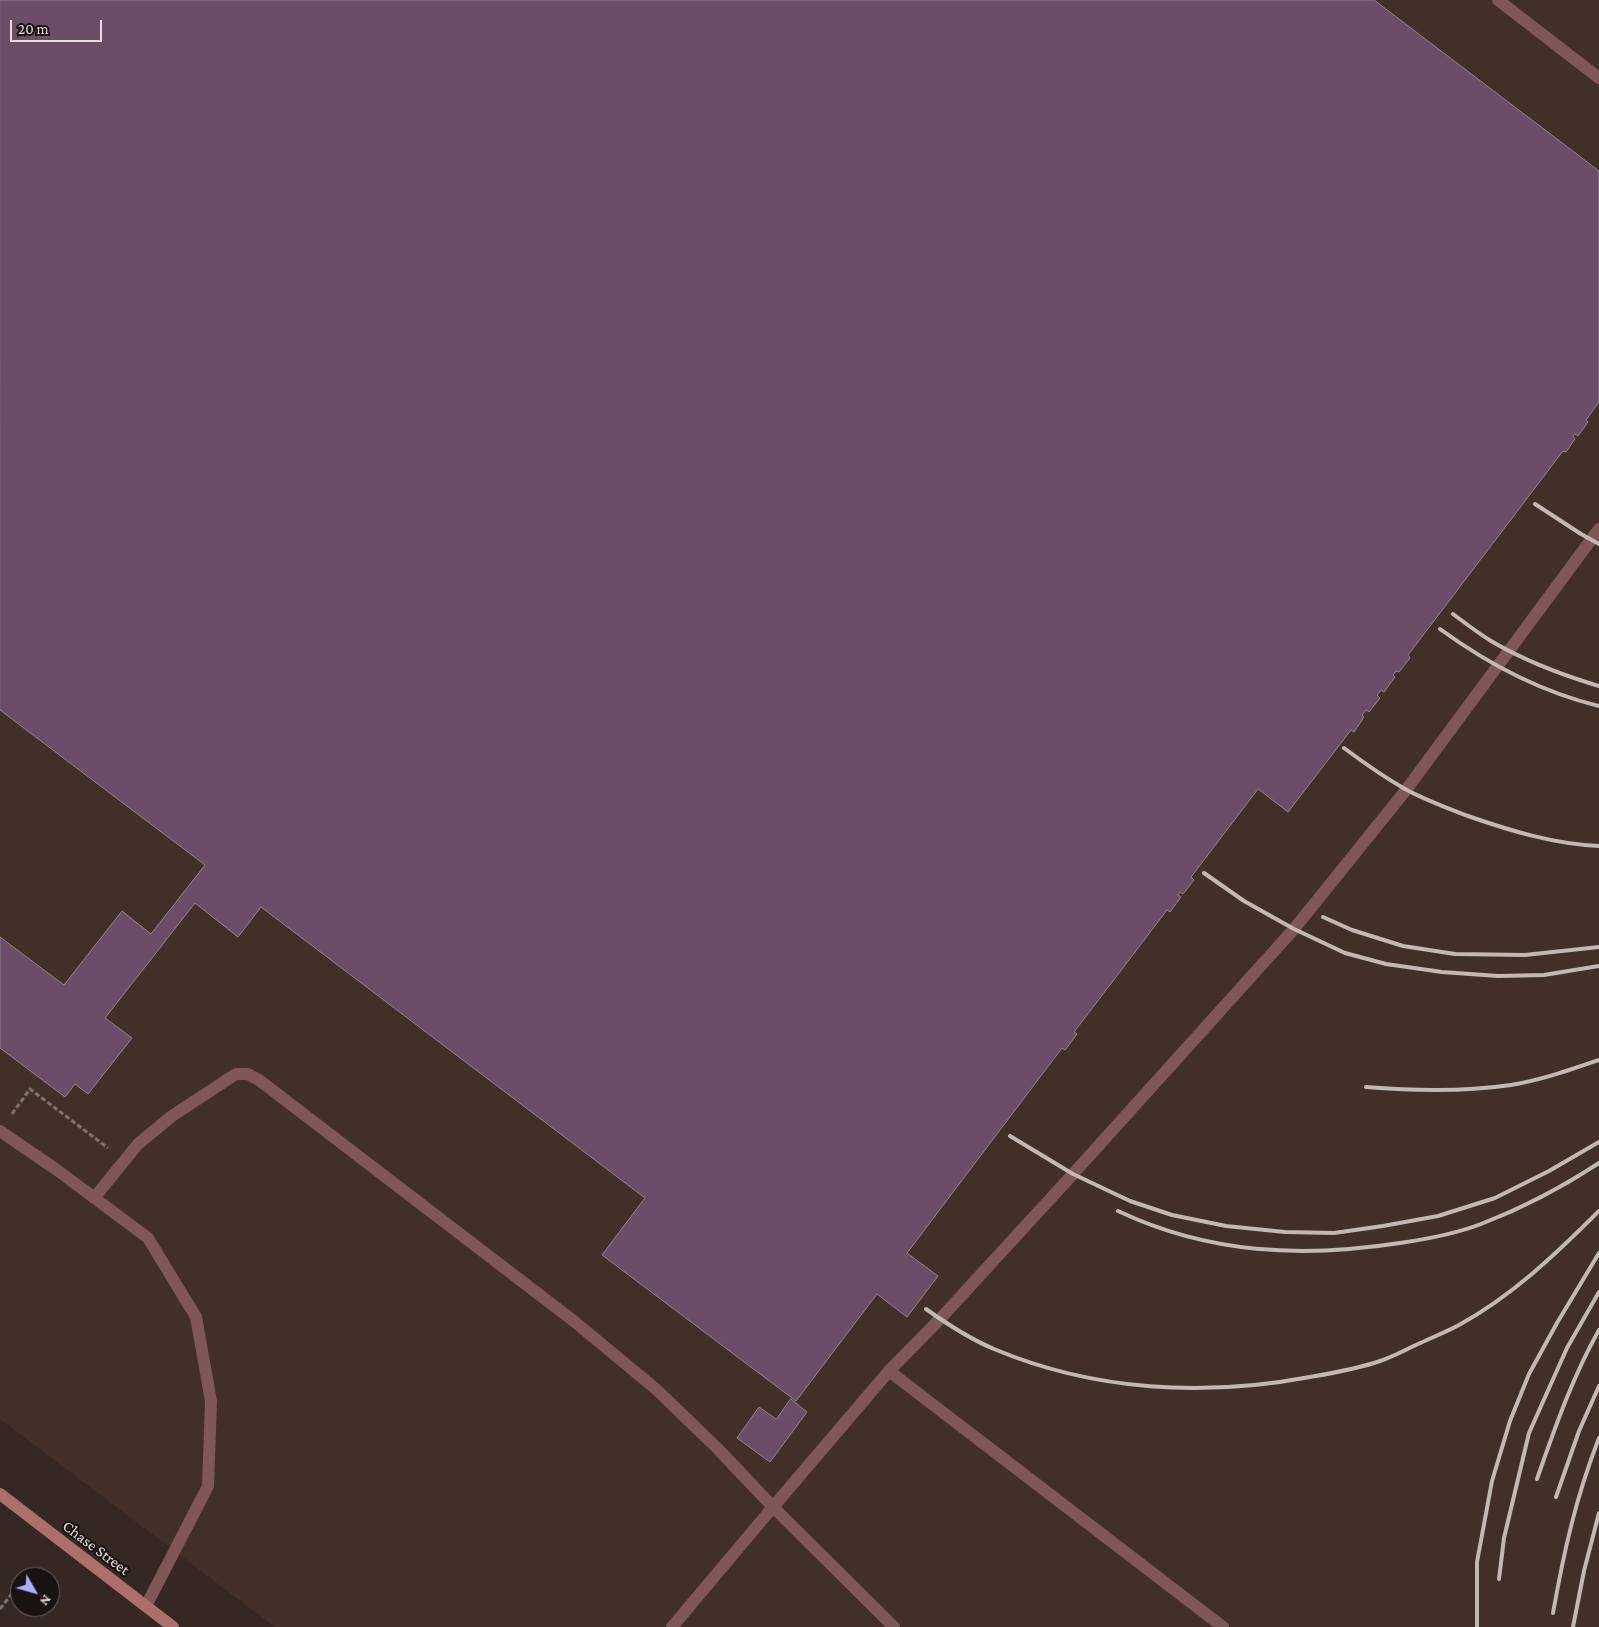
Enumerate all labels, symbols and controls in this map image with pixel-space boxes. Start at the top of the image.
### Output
scale bar [12,10,105,42]
text: 20 m [18,21,49,37]
street label: Chase Street [59,1516,133,1580]
north arrow [10,1567,60,1617]
text: N [37,1592,55,1609]

